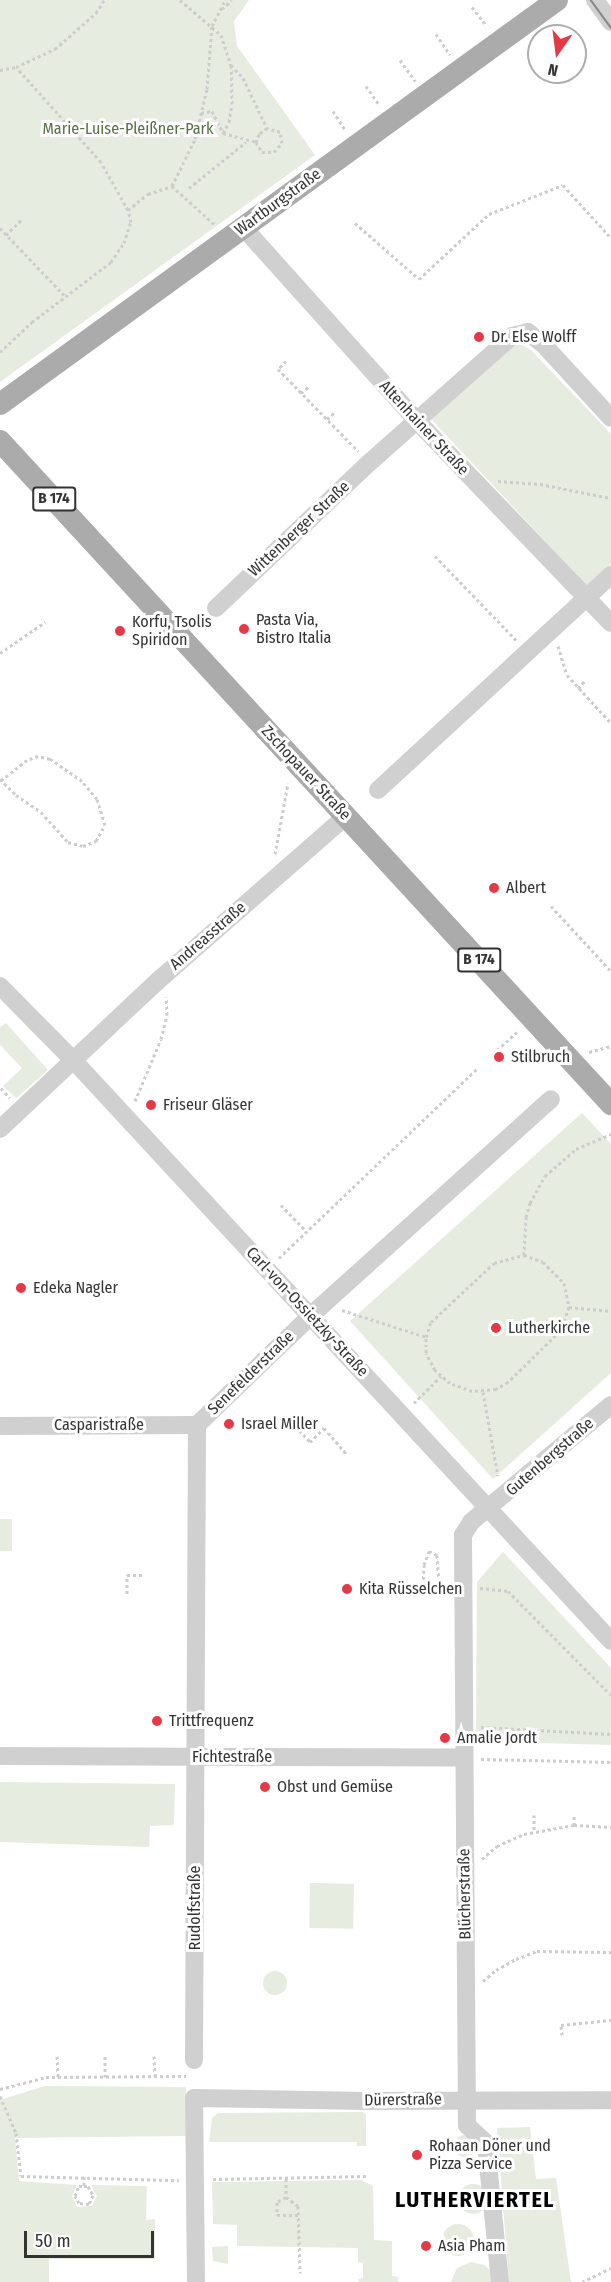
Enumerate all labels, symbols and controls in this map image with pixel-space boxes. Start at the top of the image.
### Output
north arrow [527,24,587,84]
text: N [546,60,560,80]
park label: Marie-Luise-Pleißner-Park [42,119,214,139]
street label: Wartburgstraße [231,164,325,240]
place label: Dr. Else Wolff [491,327,576,347]
marker: Dr. Else Wolff [472,330,486,344]
street label: Altenhainer Straße [375,377,473,479]
street label: Wittenberger Straße [244,477,354,581]
road number: B 174 [32,487,76,511]
place label: Pasta Via, Bistro Italia [256,610,331,648]
place label: Korfu, Tsolis Spiridon [132,612,212,650]
marker: Pasta Via, Bistro Italia [237,622,251,636]
marker: Korfu, Tsolis Spiridon [113,624,127,638]
street label: Zschopauer Straße [257,722,355,824]
place label: Albert [506,878,546,898]
marker: Albert [487,881,501,895]
street label: Andreasstraße [166,898,250,974]
road number: B 174 [456,948,502,972]
place label: Stilbruch [511,1047,570,1067]
marker: Stilbruch [492,1050,506,1064]
place label: Friseur Gläser [163,1095,253,1115]
marker: Friseur Gläser [144,1098,158,1112]
street label: Carl-von-Ossietzky-Straße [242,1243,372,1381]
place label: Edeka Nagler [33,1278,118,1298]
marker: Edeka Nagler [14,1281,28,1295]
place label: Lutherkirche [508,1318,590,1338]
marker: Lutherkirche [489,1321,503,1335]
street label: Senefelderstraße [204,1327,298,1419]
place label: Israel Miller [241,1414,318,1434]
street label: Gutenbergstraße [502,1414,598,1500]
street label: Casparistraße [54,1415,144,1435]
marker: Israel Miller [222,1417,236,1431]
place label: Kita Rüsselchen [359,1579,462,1599]
marker: Kita Rüsselchen [340,1582,354,1596]
place label: Trittfrequenz [169,1711,254,1731]
marker: Trittfrequenz [150,1714,164,1728]
place label: Amalie Jordt [457,1728,537,1748]
marker: Amalie Jordt [438,1731,452,1745]
street label: Fichtestraße [192,1747,272,1767]
place label: Obst und Gemüse [277,1777,393,1797]
marker: Obst und Gemüse [258,1780,272,1794]
street label: Blücherstraße [455,1848,475,1940]
street label: Rudolfstraße [185,1866,205,1950]
street label: Dürerstraße [364,2090,442,2110]
place label: Rohaan Döner und Pizza Service [429,2136,551,2174]
marker: Rohaan Döner und Pizza Service [410,2148,424,2162]
district label: LUTHERVIERTEL [395,2187,555,2213]
scale bar [27,2219,158,2257]
text: 50 m [35,2230,71,2252]
place label: Asia Pham [438,2236,506,2256]
marker: Asia Pham [419,2239,433,2253]

